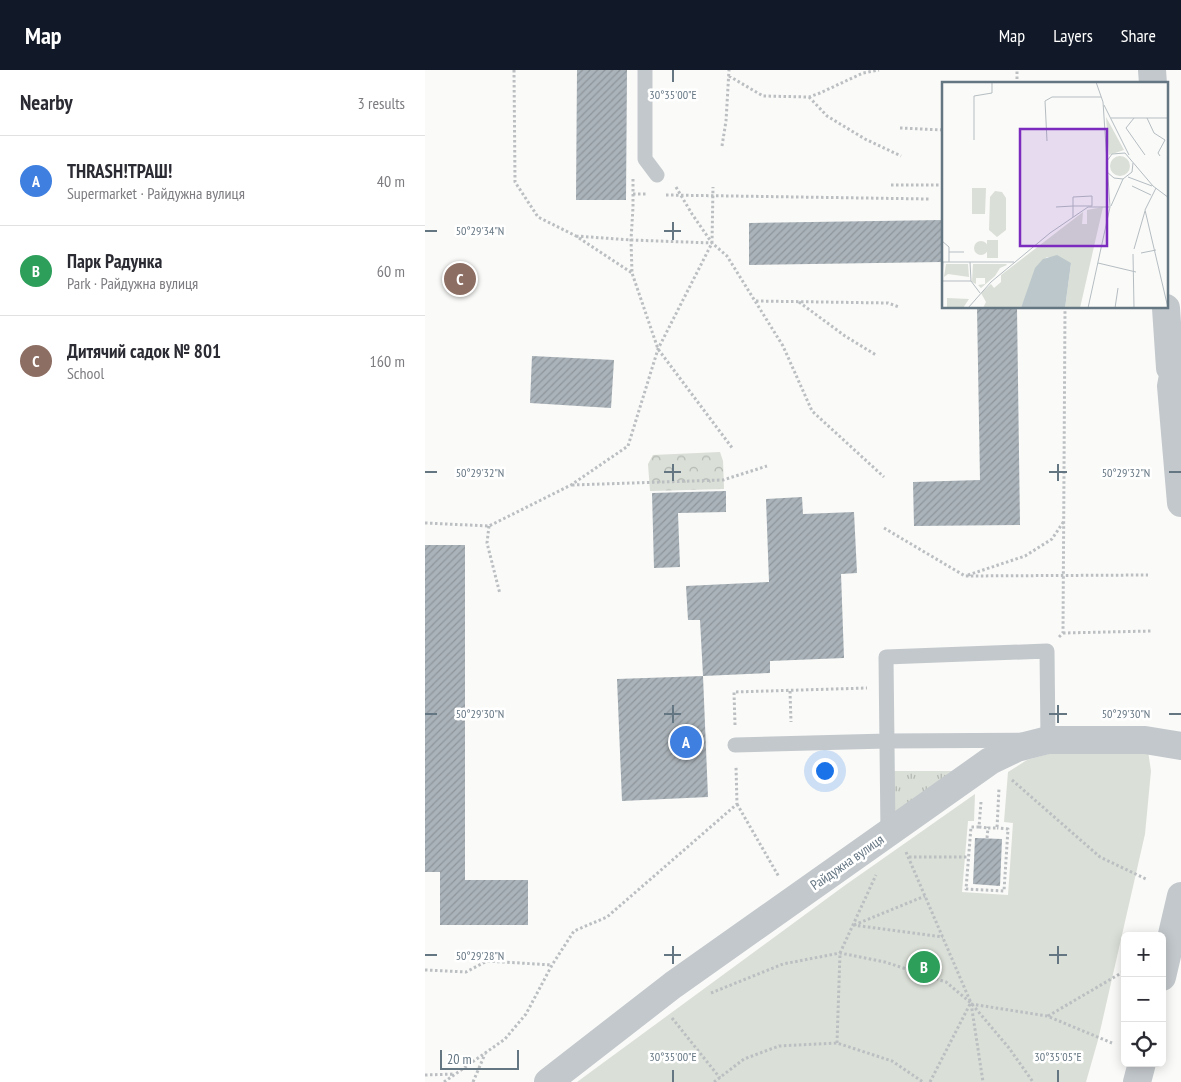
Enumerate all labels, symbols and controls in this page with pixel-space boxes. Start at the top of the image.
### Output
text: Map [25,20,62,51]
text: Map [999,24,1025,47]
text: Layers [1053,24,1093,47]
text: Share [1121,24,1156,47]
inset map [942,82,1169,309]
text: 30°35'00"E [649,87,697,102]
text: Nearby [20,89,73,116]
text: 3 results [358,93,405,113]
text: ТHRASH!ТРАШ! [67,159,172,183]
text: A [32,171,40,191]
text: 40 m [377,171,405,191]
text: Supermarket · Райдужна вулиця [67,183,245,203]
text: 50°29'34"N [456,223,504,238]
text: Парк Радунка [67,249,162,273]
pin: C [444,260,476,298]
text: B [32,261,40,281]
text: 60 m [377,261,405,281]
text: Park · Райдужна вулиця [67,273,198,293]
text: Дитячий садок № 801 [67,339,221,363]
text: C [32,351,40,371]
text: 160 m [370,351,405,371]
text: School [67,363,104,383]
text: 50°29'32"N [456,465,504,480]
text: 50°29'32"N [1102,465,1150,480]
text: 50°29'30"N [456,706,504,721]
text: 50°29'30"N [1102,706,1150,721]
pin: A [670,723,702,761]
your location [812,758,838,784]
street label: Райдужна вулиця [807,830,887,894]
map controls [1121,932,1166,1067]
button: + [1121,932,1166,977]
text: 50°29'28"N [456,948,504,963]
pin: B [908,948,940,986]
button: − [1121,977,1166,1022]
button: locate [1121,1022,1166,1067]
scale bar [440,1047,519,1070]
text: 30°35'00"E [649,1049,697,1064]
text: 30°35'05"E [1034,1049,1082,1064]
text: 20 m [447,1050,472,1068]

